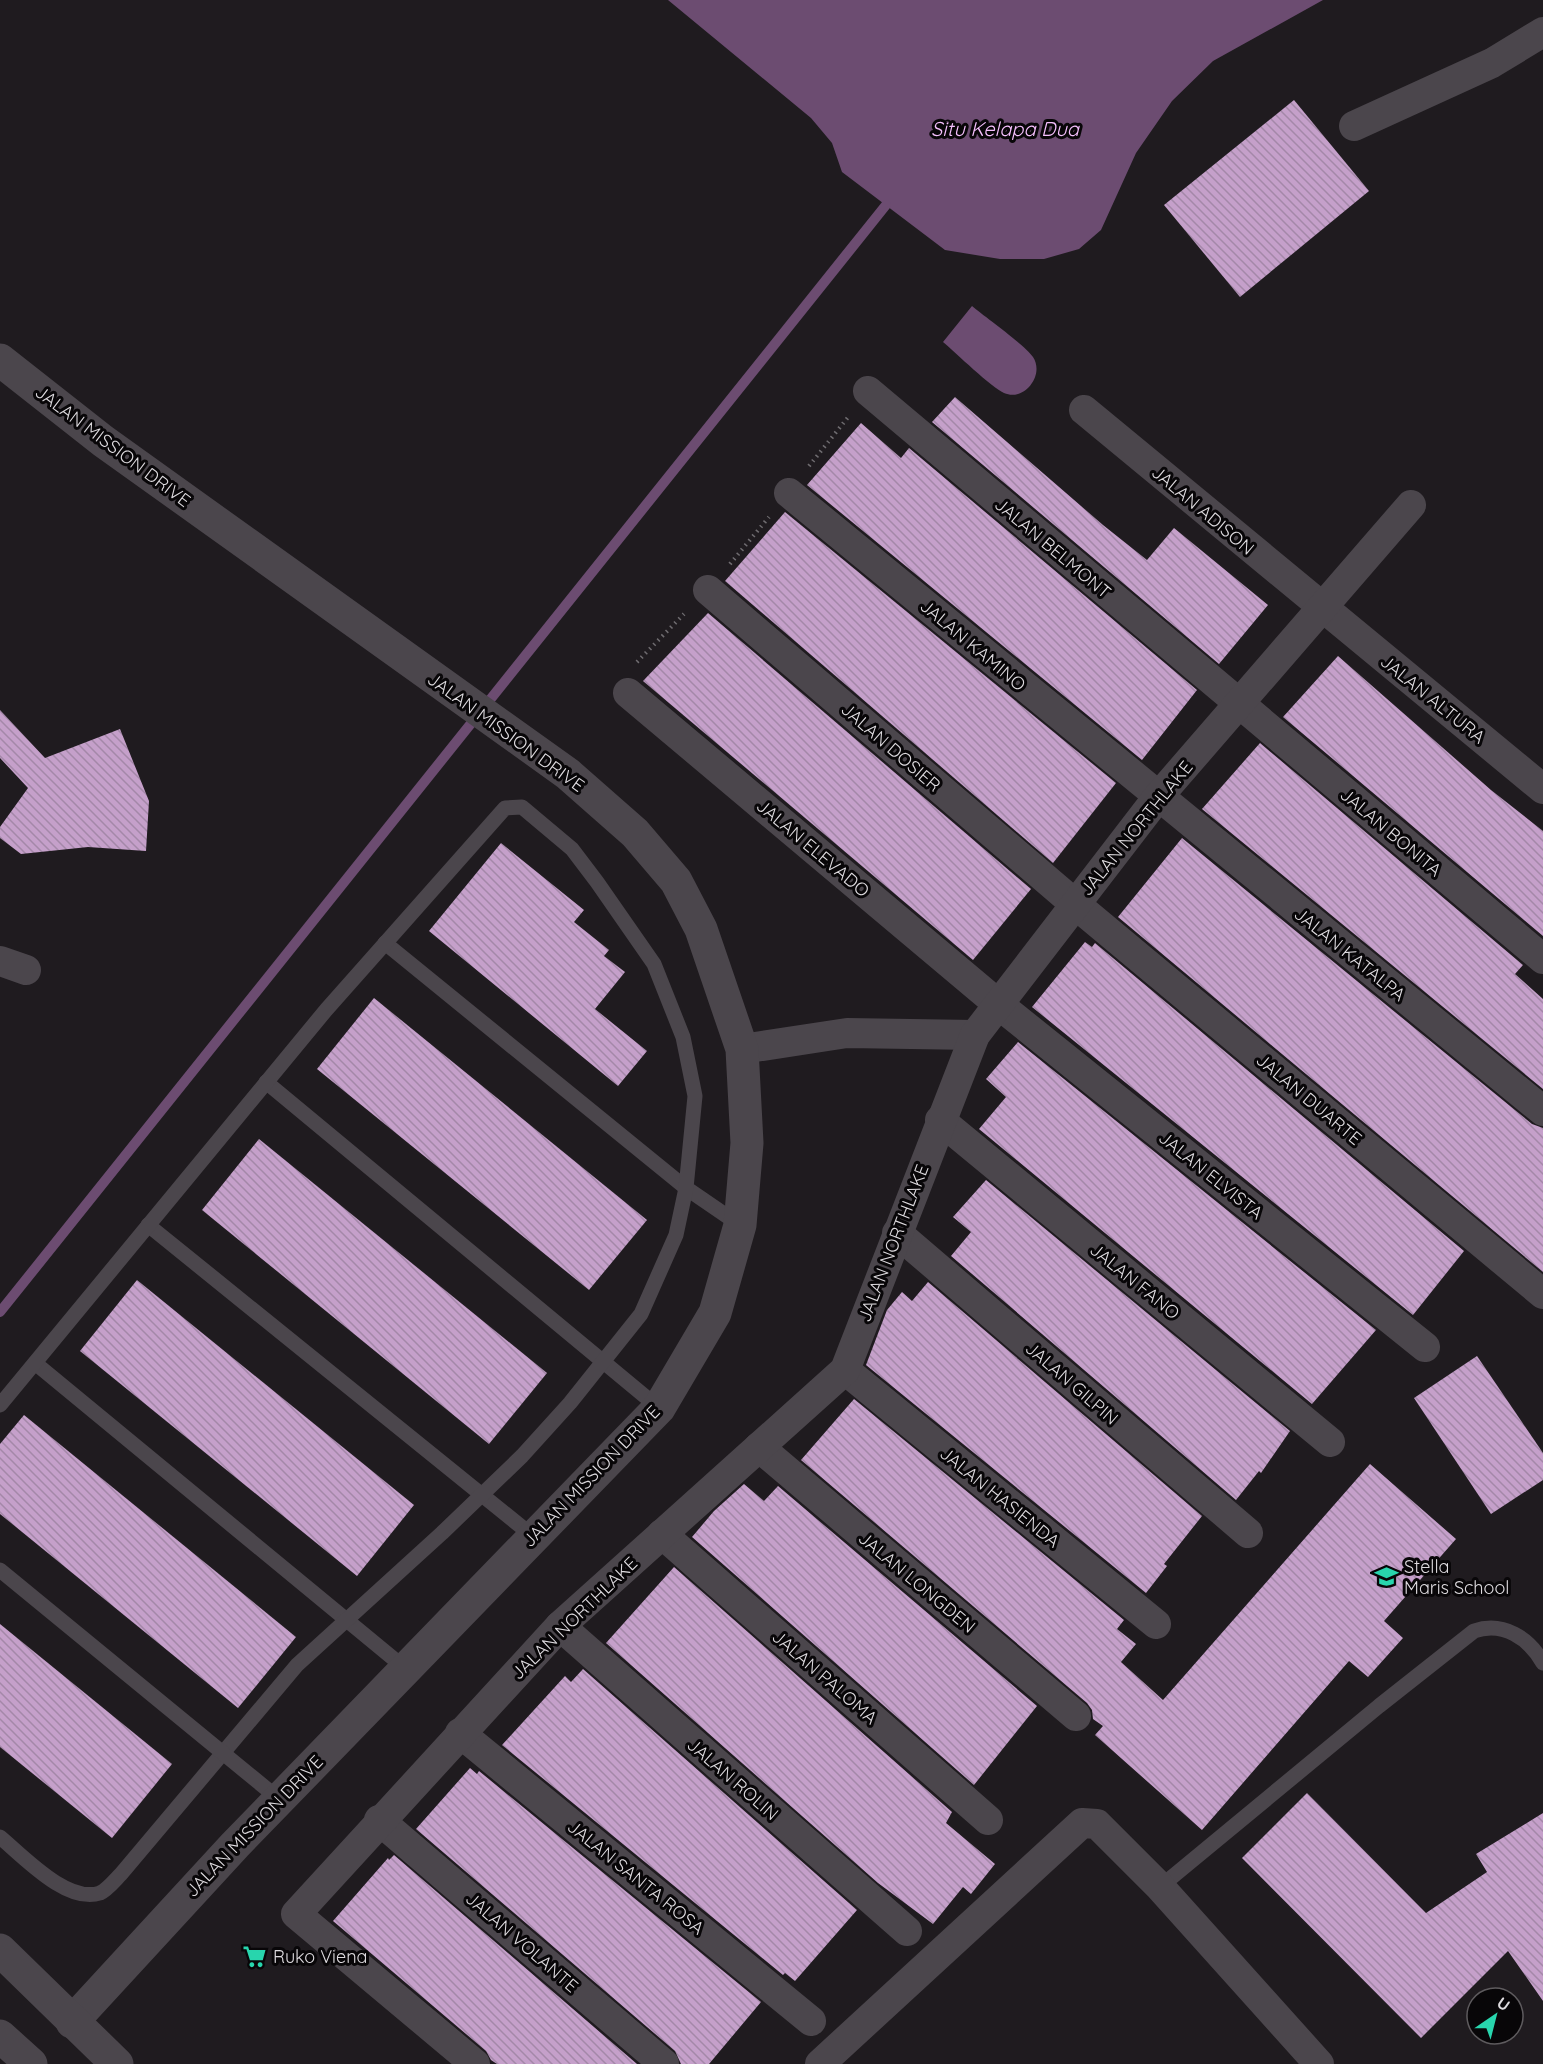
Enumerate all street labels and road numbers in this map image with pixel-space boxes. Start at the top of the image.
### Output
street label: JALAN MISSION DRIVE [31,380,195,512]
street label: JALAN ADISON [1147,460,1259,560]
street label: JALAN BELMONT [990,493,1116,604]
street label: JALAN KAMINO [915,594,1031,696]
street label: JALAN ALTURA [1376,650,1490,749]
street label: JALAN MISSION DRIVE [423,667,589,797]
street label: JALAN DOSIER [836,697,946,797]
street label: JALAN NORTHLAKE [1075,756,1197,900]
street label: JALAN BONITA [1335,783,1447,881]
street label: JALAN ELEVADO [752,794,874,902]
street label: JALAN KATALPA [1290,902,1411,1006]
street label: JALAN DUARTE [1251,1048,1367,1150]
street label: JALAN ELVISTA [1154,1126,1268,1224]
street label: JALAN NORTHLAKE [852,1161,934,1325]
street label: JALAN FANO [1085,1238,1185,1324]
street label: JALAN GILPIN [1021,1336,1123,1430]
street label: JALAN MISSION DRIVE [517,1400,665,1552]
street label: JALAN HASIENDA [935,1442,1065,1553]
street label: JALAN LONGDEN [854,1526,980,1638]
street label: JALAN NORTHLAKE [506,1552,642,1684]
street label: JALAN PALOMA [768,1625,883,1729]
street label: JALAN ROLIN [683,1733,783,1825]
street label: JALAN MISSION DRIVE [180,1750,328,1902]
street label: JALAN SANTA ROSA [563,1815,709,1940]
street label: JALAN VOLANTE [461,1887,583,1997]

